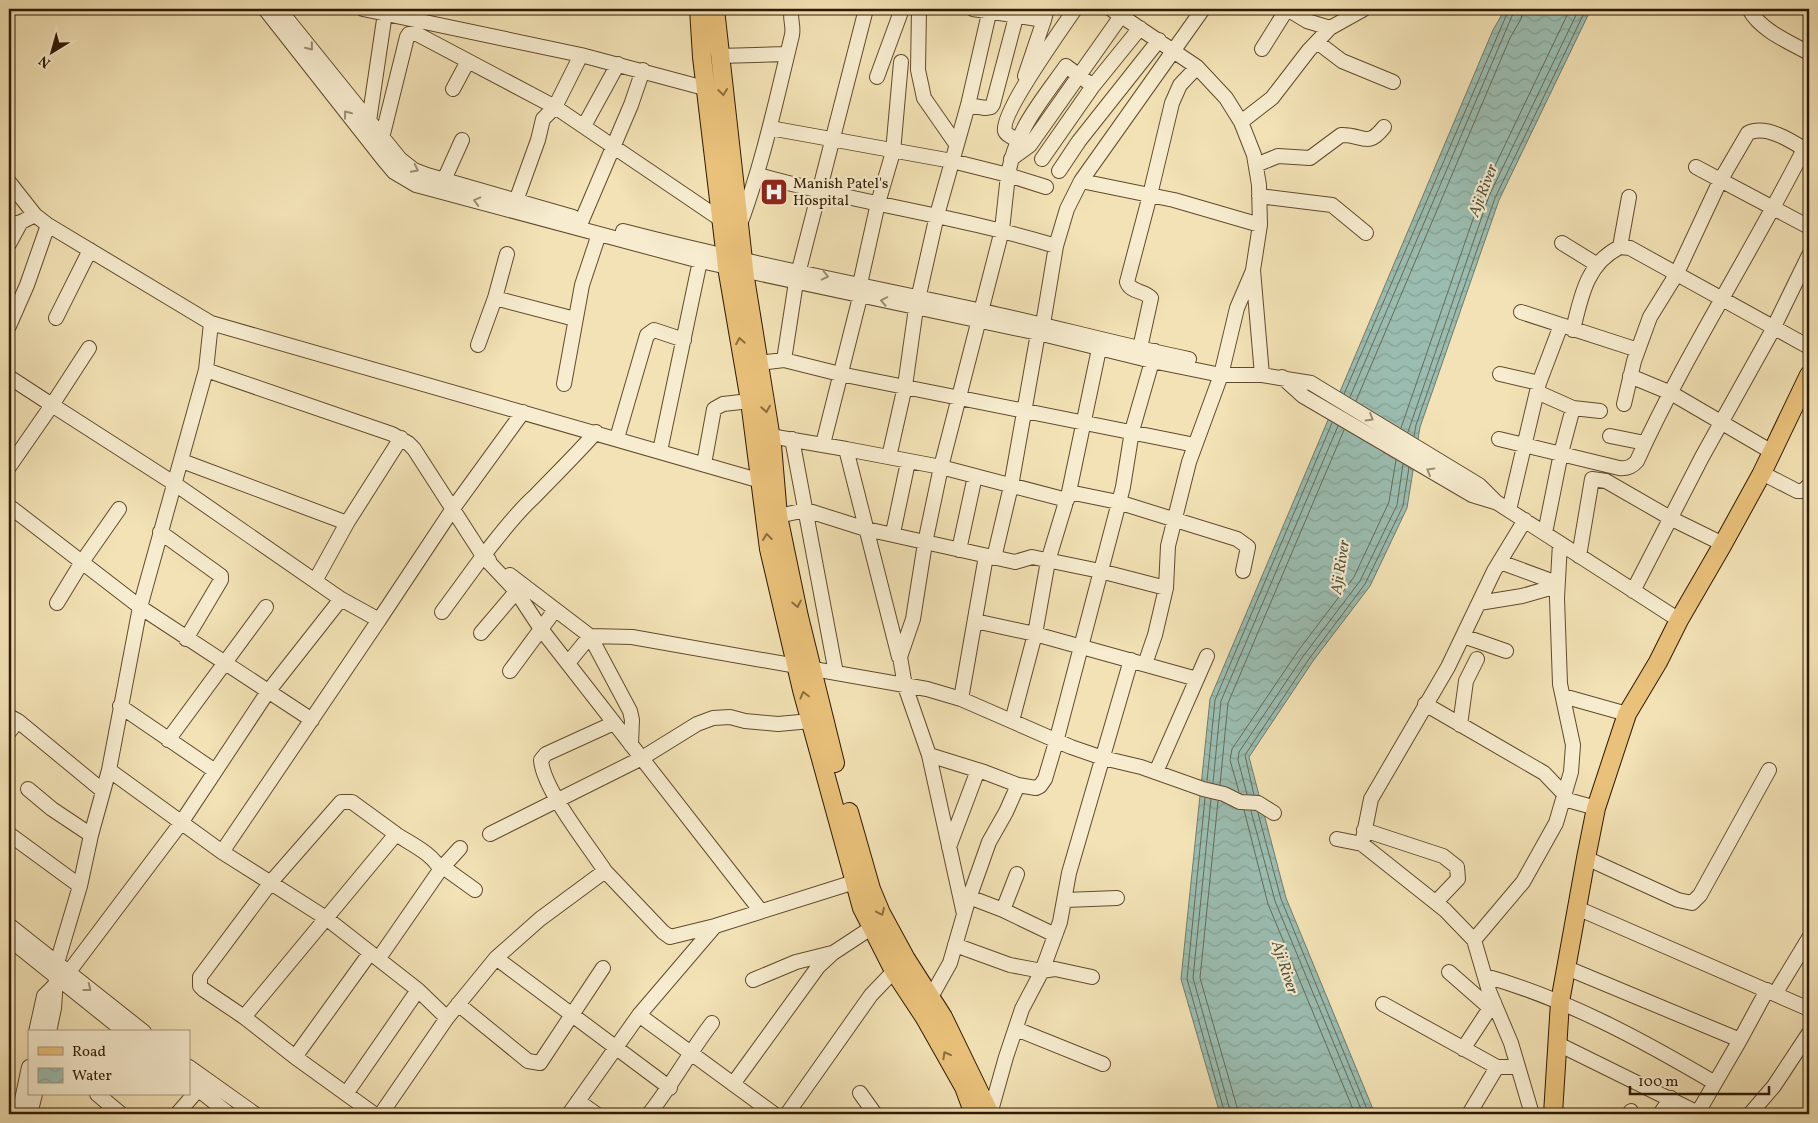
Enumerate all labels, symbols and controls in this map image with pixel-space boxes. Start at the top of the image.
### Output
north arrow [28,28,78,78]
one-way arrow [304,41,312,50]
text: N [35,51,55,72]
one-way arrow [717,88,728,96]
one-way arrow [345,111,353,120]
water label: Aji River [1463,160,1504,221]
one-way arrow [410,163,419,173]
place label: Manish Patel's Hospital [793,174,888,212]
hospital icon: Manish Patel's Hospital [759,177,789,207]
one-way arrow [472,196,481,207]
one-way arrow [820,270,829,281]
one-way arrow [880,297,889,307]
one-way arrow [735,337,745,346]
one-way arrow [760,405,770,413]
one-way arrow [1364,412,1373,422]
one-way arrow [1427,467,1436,477]
one-way arrow [763,533,773,541]
water label: Aji River [1326,538,1356,597]
one-way arrow [791,600,801,608]
one-way arrow [799,691,810,700]
one-way arrow [875,907,886,916]
water label: Aji River [1265,937,1303,998]
one-way arrow [82,982,92,991]
legend [28,1030,190,1096]
text: Road [72,1042,106,1063]
one-way arrow [942,1051,952,1060]
scale bar [1630,1063,1769,1095]
text: Water [72,1066,112,1087]
text: 100 m [1638,1072,1678,1093]

